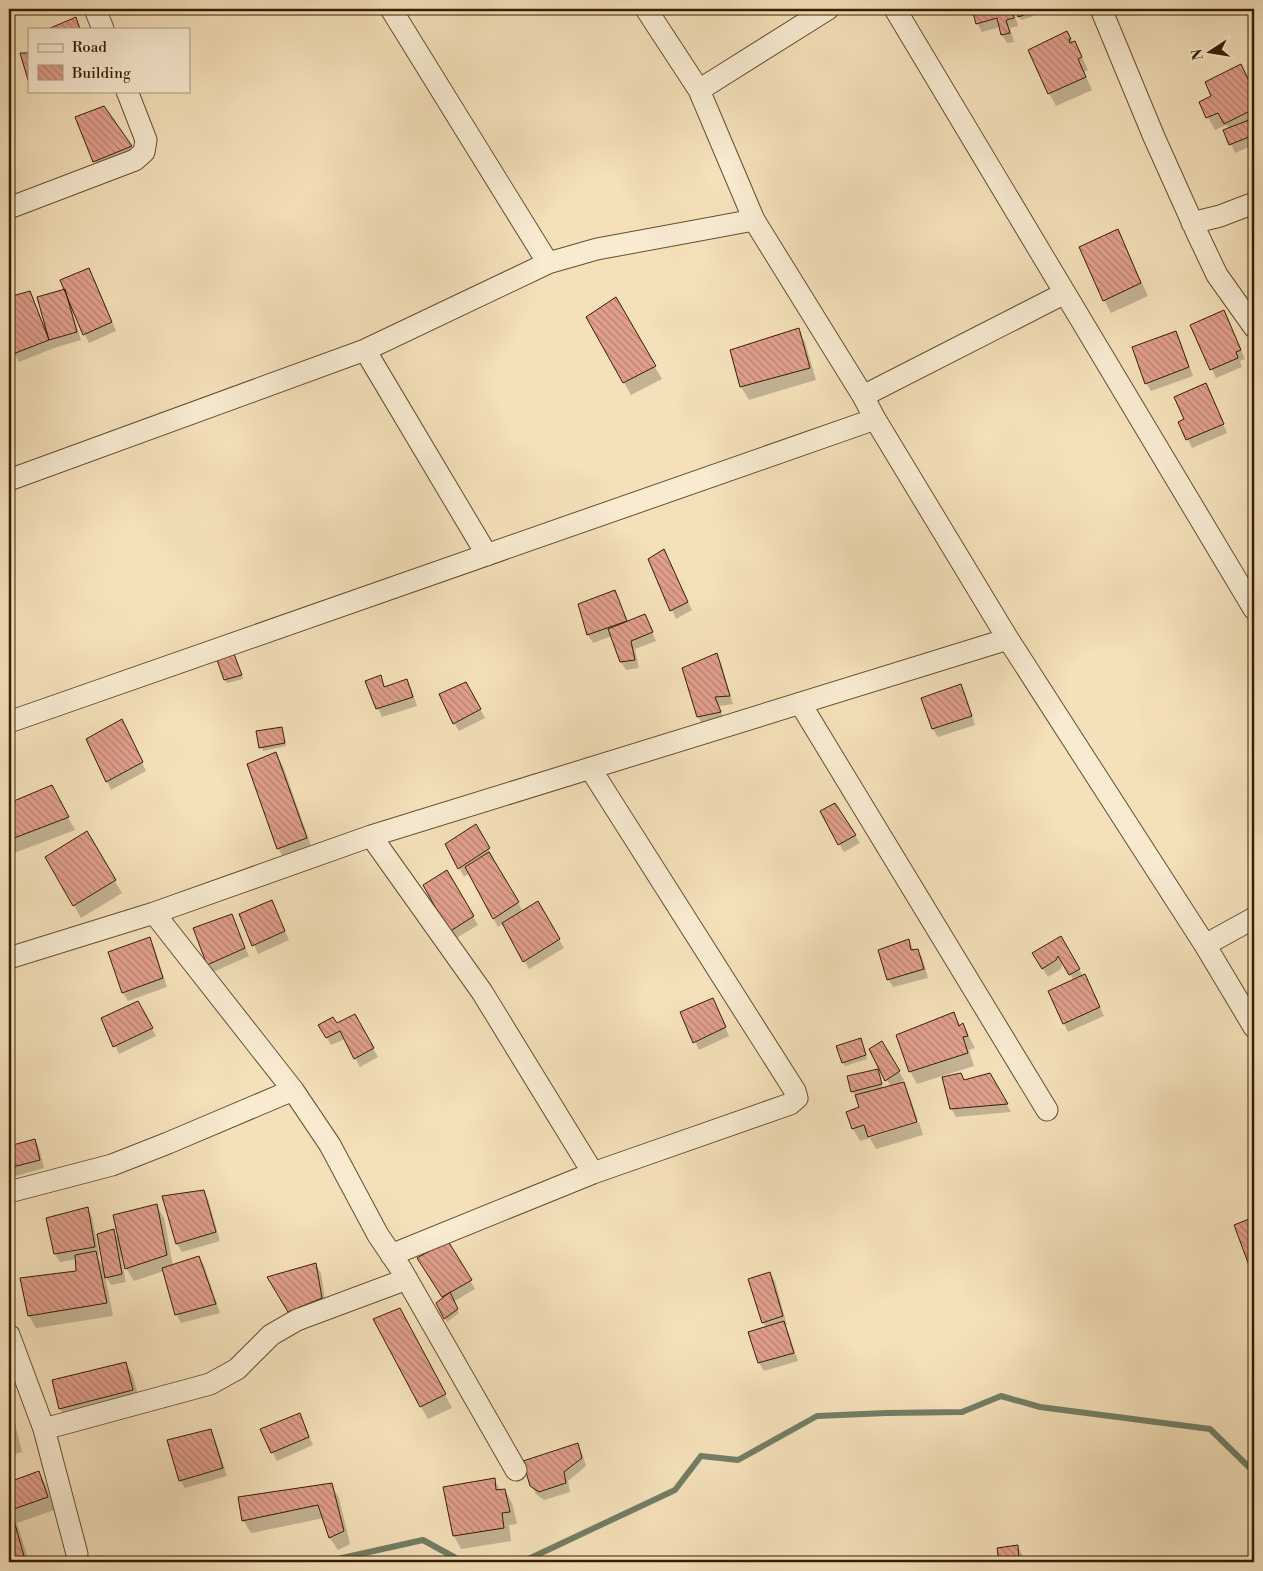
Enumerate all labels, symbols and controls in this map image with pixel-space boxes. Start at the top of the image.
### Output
legend [28,28,190,92]
north arrow [1186,28,1236,78]
text: Road [72,38,107,57]
text: N [1188,47,1208,62]
text: Building [71,64,131,83]

